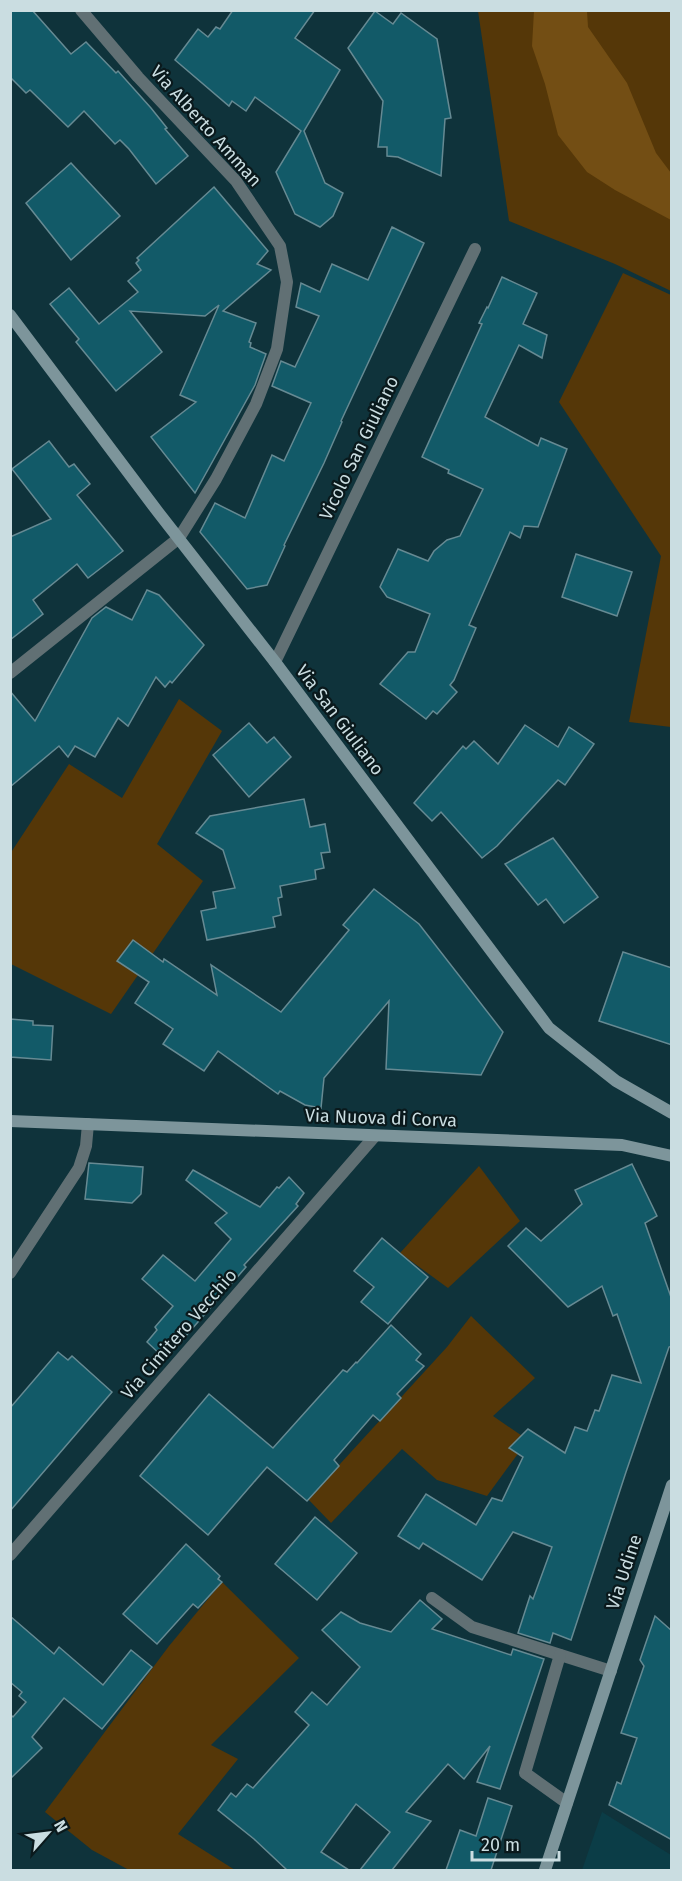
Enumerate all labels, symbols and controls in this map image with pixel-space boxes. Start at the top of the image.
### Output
street label: Via Alberto Amman [146,61,266,191]
street label: Vicolo San Giuliano [315,372,403,524]
street label: Via San Giuliano [291,660,389,780]
street label: Via Nuova di Corva [305,1104,457,1132]
street label: Via Cimitero Vecchio [116,1264,242,1404]
street label: Via Udine [602,1532,646,1612]
north arrow [18,1803,78,1863]
text: N [50,1817,72,1835]
scale bar [472,1824,559,1862]
text: 20 m [481,1834,520,1856]

